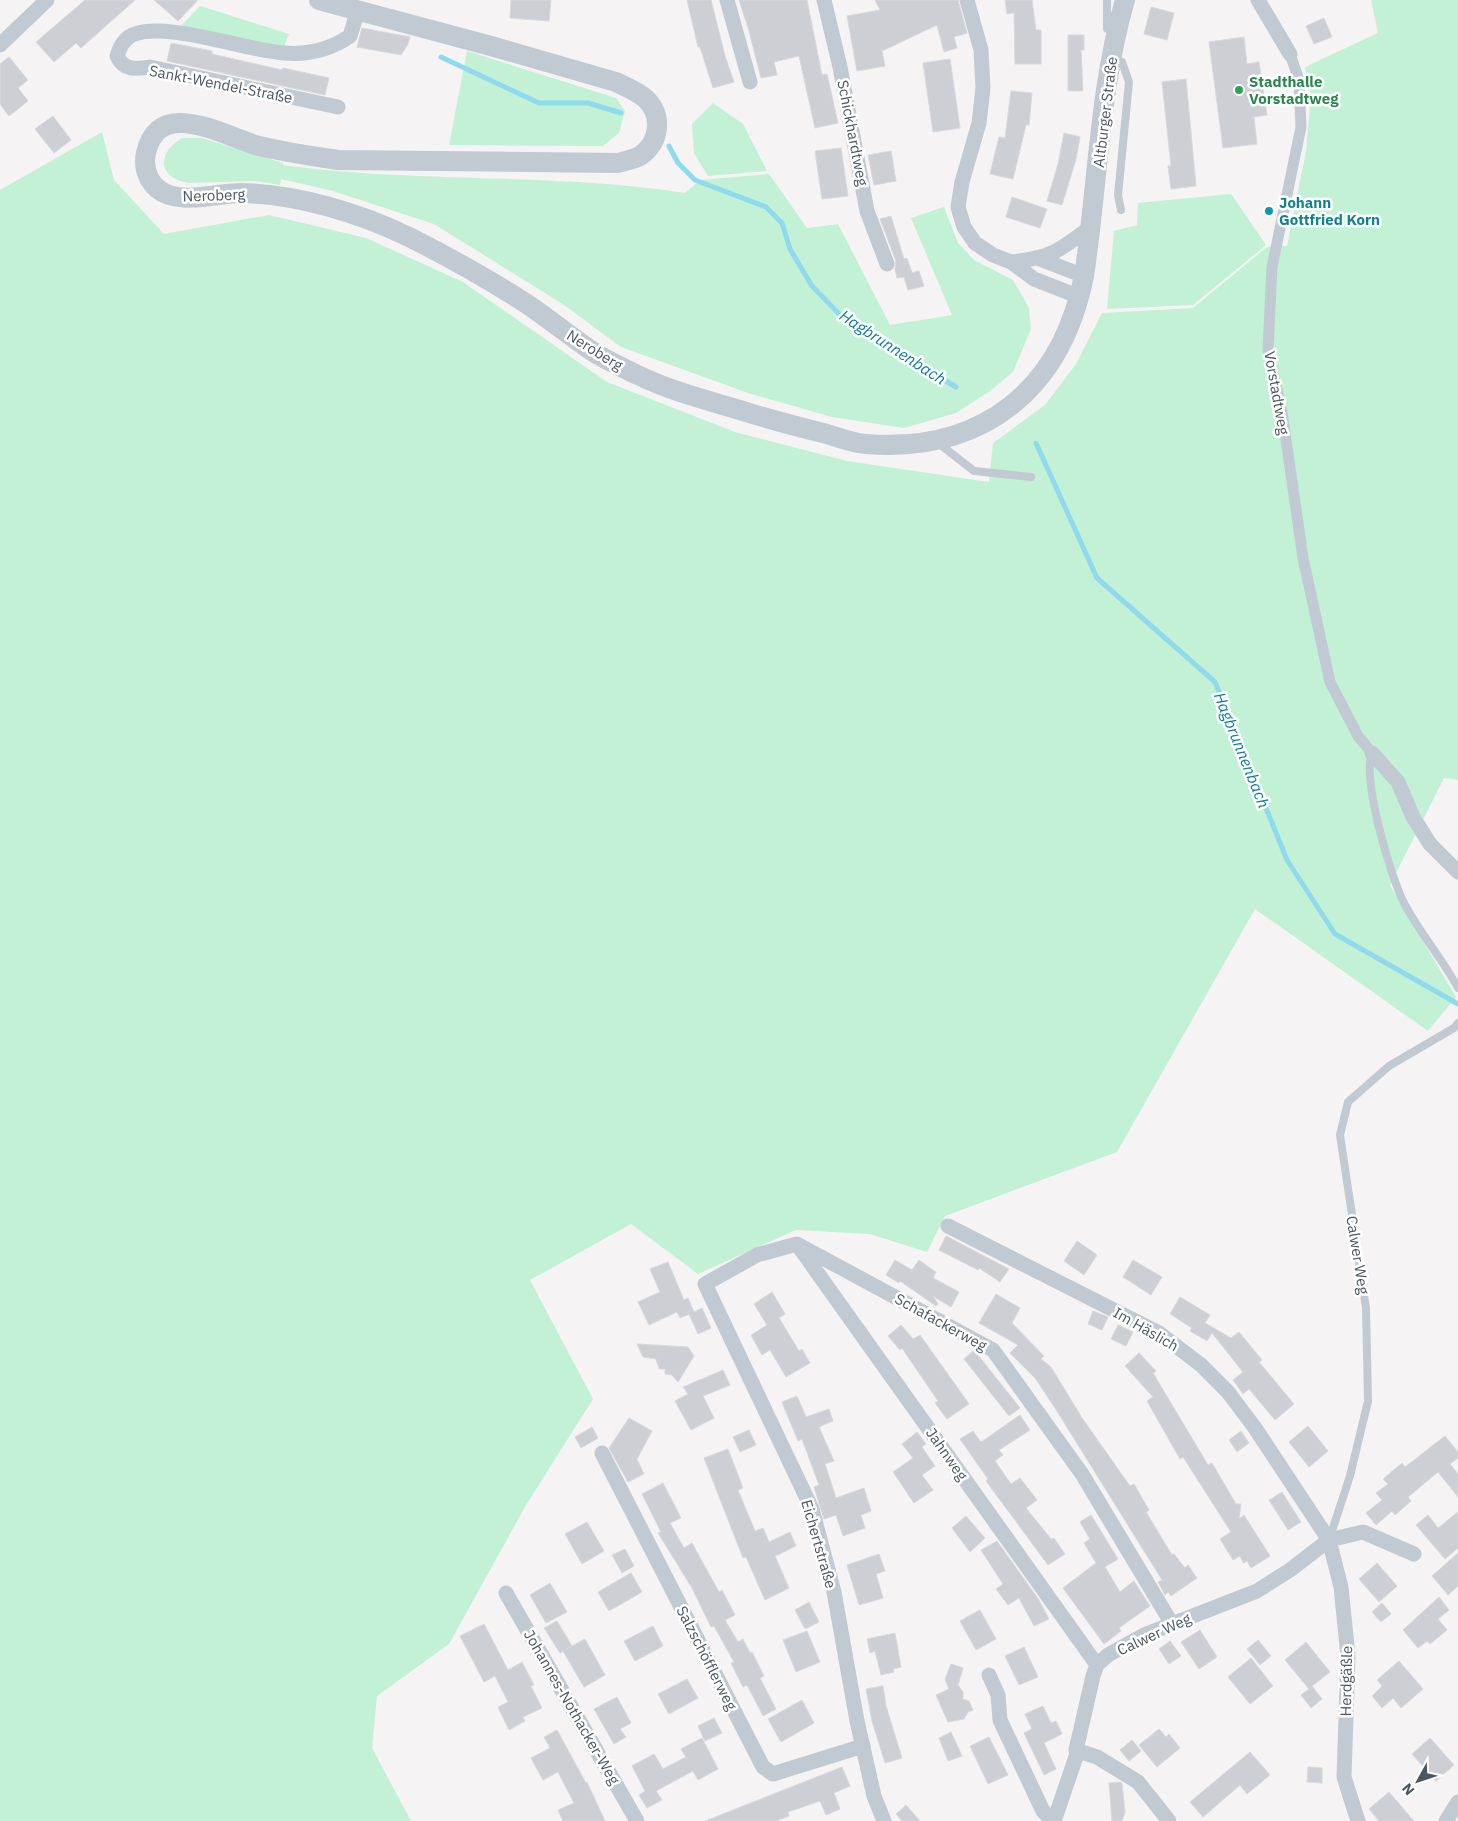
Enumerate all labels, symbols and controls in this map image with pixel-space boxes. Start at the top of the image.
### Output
street label: Altburger Straße [1089,55,1121,169]
street label: Sankt-Wendel-Straße [148,61,294,107]
place label: Stadthalle Vorstadtweg [1249,72,1339,108]
street label: Schickhardtweg [833,78,873,188]
marker: Stadthalle Vorstadtweg [1233,84,1245,96]
street label: Neroberg [182,184,246,206]
place label: Johann Gottfried Korn [1279,193,1380,229]
marker: Johann Gottfried Korn [1263,205,1275,217]
water label: Hagbrunnenbach [836,305,950,389]
street label: Neroberg [563,325,627,375]
street label: Vorstadtweg [1260,350,1294,436]
water label: Hagbrunnenbach [1210,689,1274,811]
street label: Calwer Weg [1342,1214,1374,1296]
street label: Schafackerweg [892,1289,990,1355]
street label: Im Häslich [1110,1303,1182,1355]
street label: Jahnweg [922,1424,972,1484]
street label: Eichertstraße [797,1497,841,1591]
street label: Salzschöfflerweg [673,1603,742,1713]
street label: Calwer Weg [1114,1609,1194,1659]
street label: Johannes-Nothacker-Weg [520,1626,624,1788]
street label: Herdgäßle [1336,1645,1356,1717]
north arrow [1393,1756,1443,1806]
text: N [1398,1780,1418,1799]

